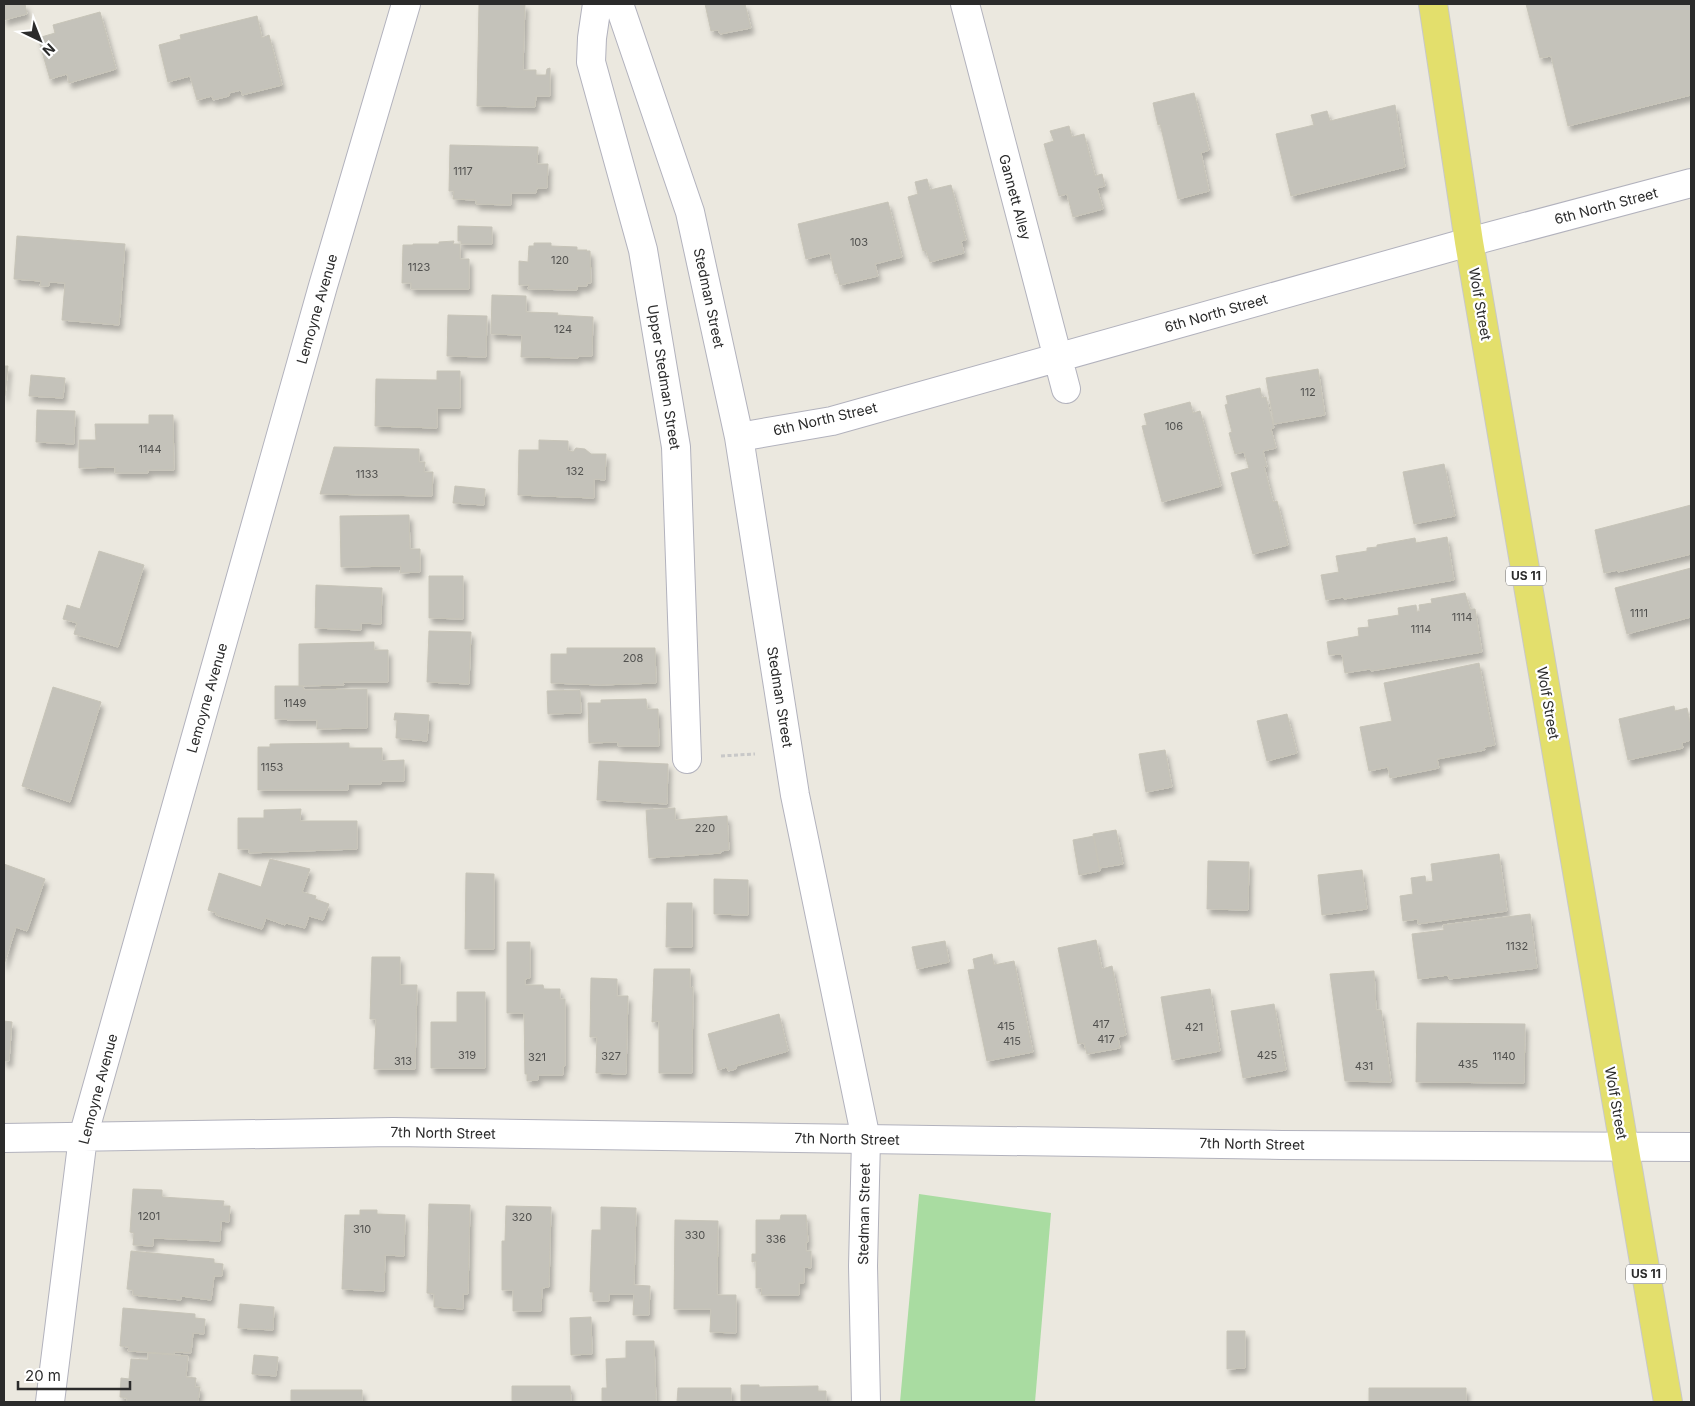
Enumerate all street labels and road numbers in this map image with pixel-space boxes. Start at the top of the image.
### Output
street label: Gannett Alley [996,152,1035,242]
street label: 6th North Street [1552,183,1660,227]
street label: Stedman Street [691,246,728,350]
street label: Lemoyne Avenue [293,252,340,366]
street label: Wolf Street [1466,266,1495,342]
street label: 6th North Street [1162,290,1270,335]
street label: Upper Stedman Street [645,303,684,451]
street label: 6th North Street [771,398,879,439]
road number: US 11 [1506,566,1546,586]
street label: Lemoyne Avenue [183,641,230,755]
street label: Stedman Street [764,645,797,749]
street label: Wolf Street [1534,665,1563,741]
street label: Lemoyne Avenue [75,1032,120,1146]
street label: Wolf Street [1602,1065,1631,1141]
street label: 7th North Street [390,1123,496,1142]
street label: 7th North Street [794,1129,900,1148]
street label: 7th North Street [1199,1134,1305,1153]
street label: Stedman Street [854,1162,873,1265]
road number: US 11 [1626,1264,1666,1284]

